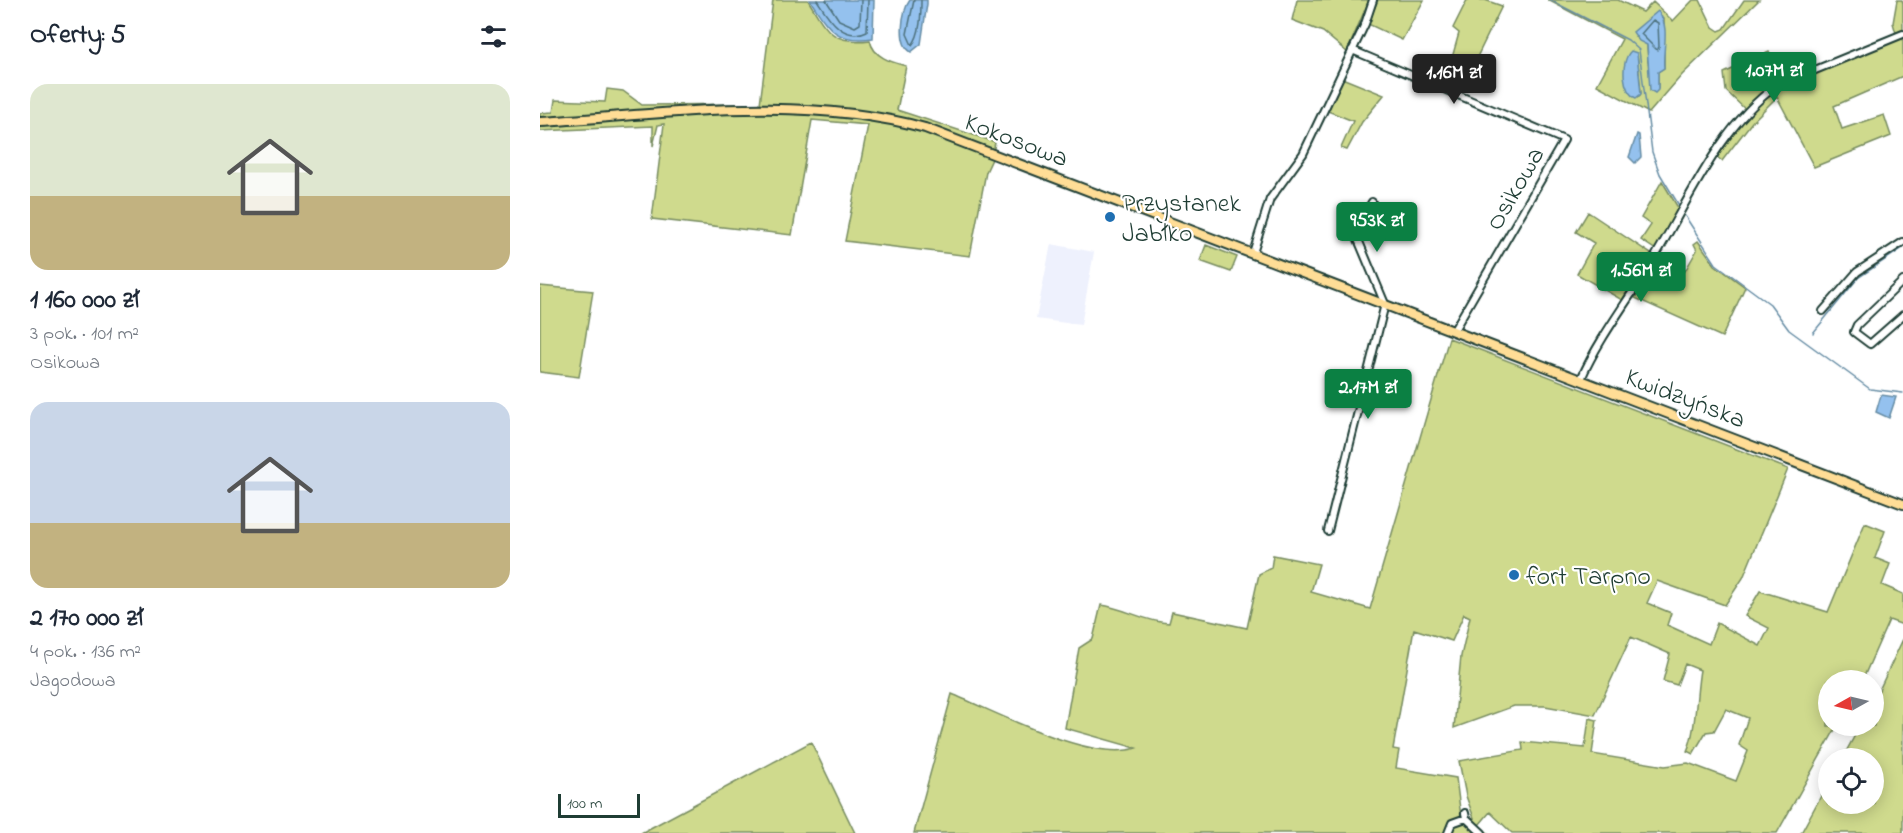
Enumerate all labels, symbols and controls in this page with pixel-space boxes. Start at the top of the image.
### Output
text: Oferty: 5 [30,17,126,55]
icon: filters [477,20,510,53]
pin: 1.07M zł [1712,52,1836,103]
pin: 1.16M zł [1392,54,1516,105]
text: 1.07M zł [1745,57,1803,86]
text: 1.16M zł [1426,59,1482,88]
street label: Kokosowa [959,105,1073,179]
icon: home [216,123,324,231]
street label: Osikowa [1477,141,1556,238]
place label: Przystanek Jabłko [1122,186,1241,254]
pin: 953K zł [1322,202,1432,253]
text: 953K zł [1350,207,1404,236]
marker: Przystanek Jabłko [1103,210,1117,224]
pin: 1.56M zł [1579,252,1703,303]
text: 1.56M zł [1611,257,1671,286]
text: 1 160 000 zł [30,282,139,320]
text: 3 pok. · 101 m² [30,320,139,349]
text: Osikowa [30,349,100,378]
street label: Kwidzyńska [1619,360,1750,440]
pin: 2.17M zł [1306,369,1430,420]
text: 2.17M zł [1339,374,1397,403]
icon: home [216,441,324,549]
place label: fort Tarpno [1526,559,1651,597]
marker: fort Tarpno [1507,568,1521,582]
text: 2 170 000 zł [30,600,143,638]
text: 4 pok. · 136 m² [30,638,141,667]
text: Jagodowa [30,667,116,696]
north arrow [1818,670,1884,736]
map controls [1818,670,1884,814]
button: locate [1818,748,1884,814]
scale bar [558,791,640,818]
text: 100 m [567,792,602,816]

